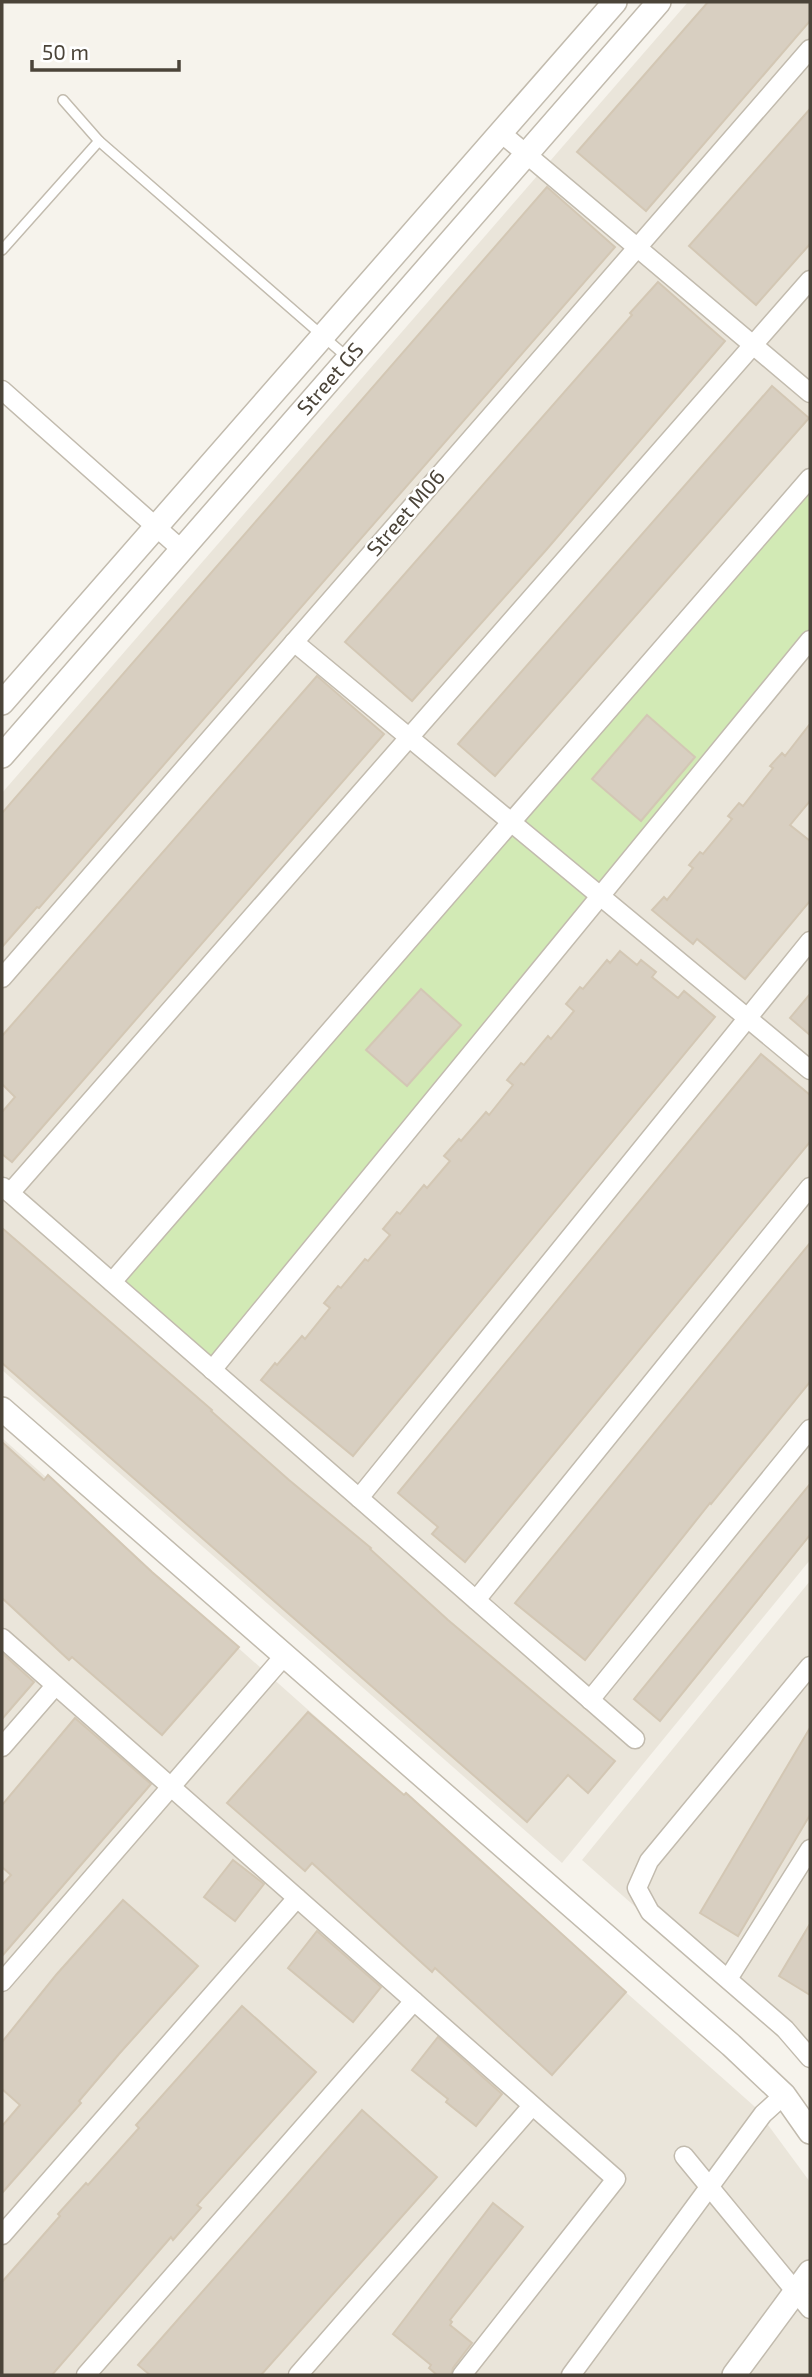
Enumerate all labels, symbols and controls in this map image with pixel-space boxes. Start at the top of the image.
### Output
scale bar [32,28,178,72]
text: 50 m [42,39,89,64]
street label: Street GS [291,337,368,419]
street label: Street M06 [361,464,449,560]

